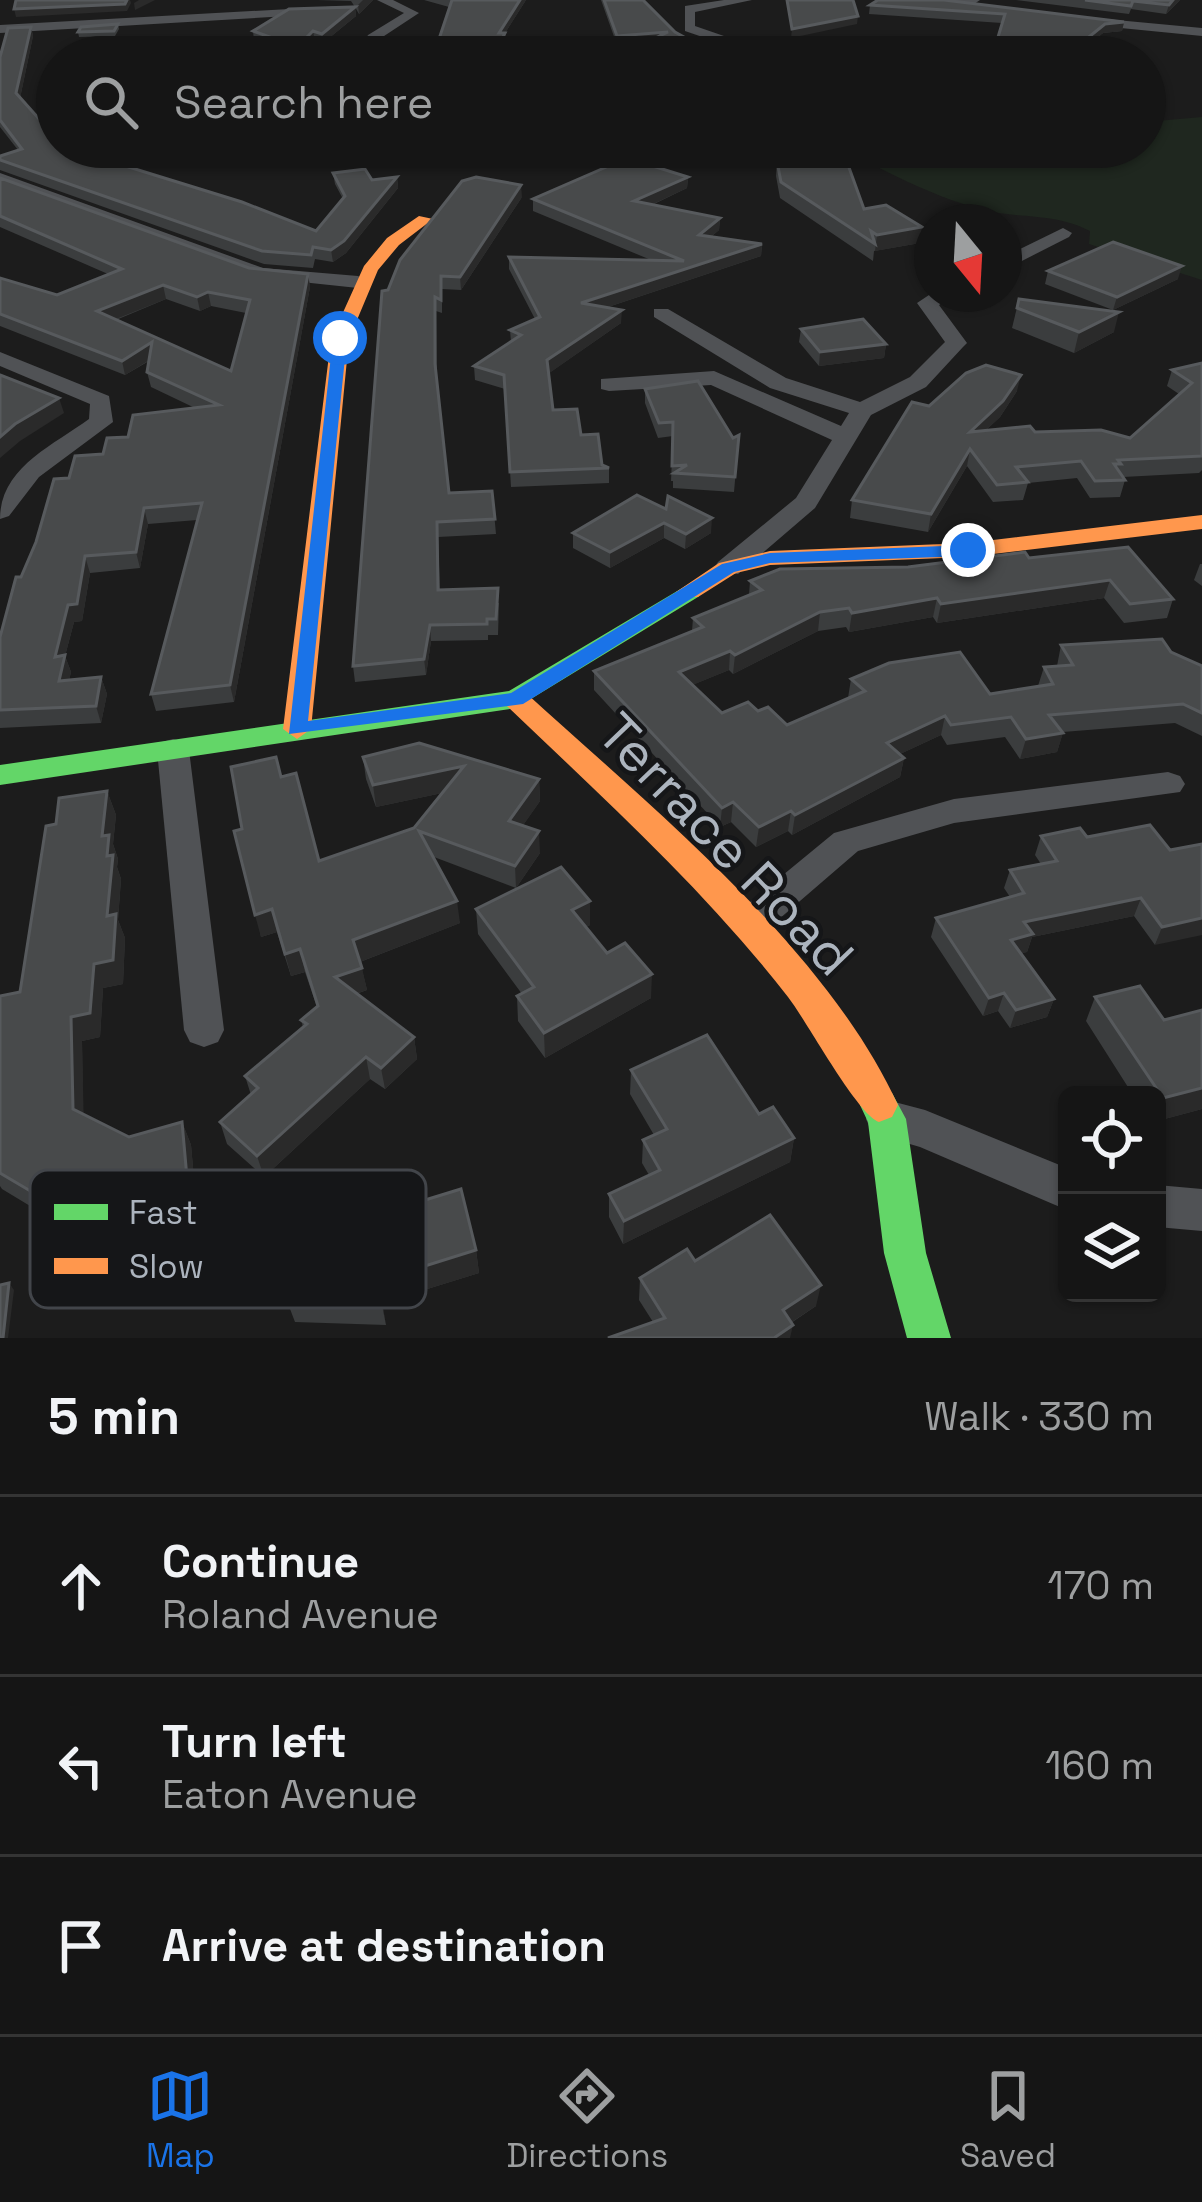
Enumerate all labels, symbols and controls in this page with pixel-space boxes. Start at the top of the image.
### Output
search box [36,36,1166,168]
icon: search [78,69,144,135]
text: Search here [174,74,433,131]
north arrow [914,204,1022,312]
route start [313,311,367,365]
route end [941,523,995,577]
street label: Terrace Road [583,698,868,990]
map controls [1058,1086,1166,1302]
button: locate [1058,1086,1166,1194]
legend [30,1170,426,1308]
text: Fast [129,1192,198,1234]
button: layers [1058,1194,1166,1302]
text: Slow [129,1246,204,1288]
text: 5 min [48,1384,180,1449]
text: Walk · 330 m [924,1392,1154,1441]
text: Continue [162,1533,359,1590]
icon: ahead [48,1553,114,1619]
text: 170 m [1047,1561,1154,1610]
text: Roland Avenue [162,1590,439,1639]
text: Turn left [162,1713,347,1770]
icon: left [48,1733,114,1799]
text: 160 m [1045,1741,1154,1790]
text: Eaton Avenue [162,1770,418,1819]
icon: arrive [48,1913,114,1979]
text: Arrive at destination [162,1917,606,1974]
tab: Map [146,2063,215,2177]
tab: Directions [506,2063,668,2177]
tab: Saved [960,2063,1056,2177]

